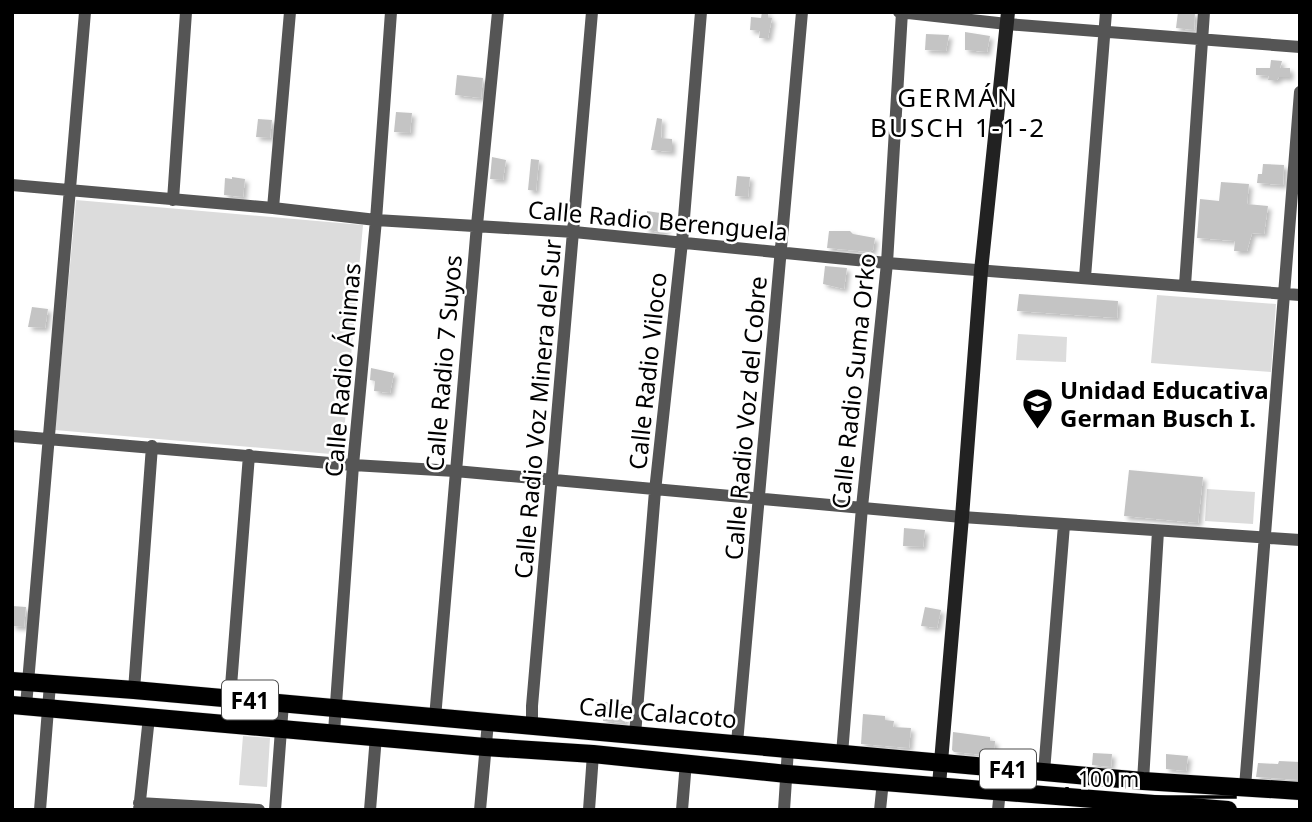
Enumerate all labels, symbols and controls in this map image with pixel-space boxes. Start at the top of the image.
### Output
district label: GERMÁN BUSCH 1-1-2 [870,79,1046,145]
street label: Calle Radio Berenguela [527,192,789,248]
street label: Calle Radio Voz Minera del Sur [506,238,568,580]
street label: Calle Radio Suma Orko [823,251,883,511]
street label: Calle Radio 7 Suyos [417,253,469,473]
street label: Calle Radio Ánimas [316,262,368,478]
street label: Calle Radio Viloco [620,271,674,471]
street label: Calle Radio Voz del Cobre [716,275,774,561]
place label: Unidad Educativa German Busch I. [1060,373,1269,434]
school or university icon: Unidad Educativa German Busch I. [1020,386,1054,430]
road number: F41 [222,680,278,720]
street label: Calle Calacoto [578,689,738,735]
road number: F41 [980,750,1036,789]
scale bar [1067,756,1235,800]
text: 100 m [1078,765,1139,793]

